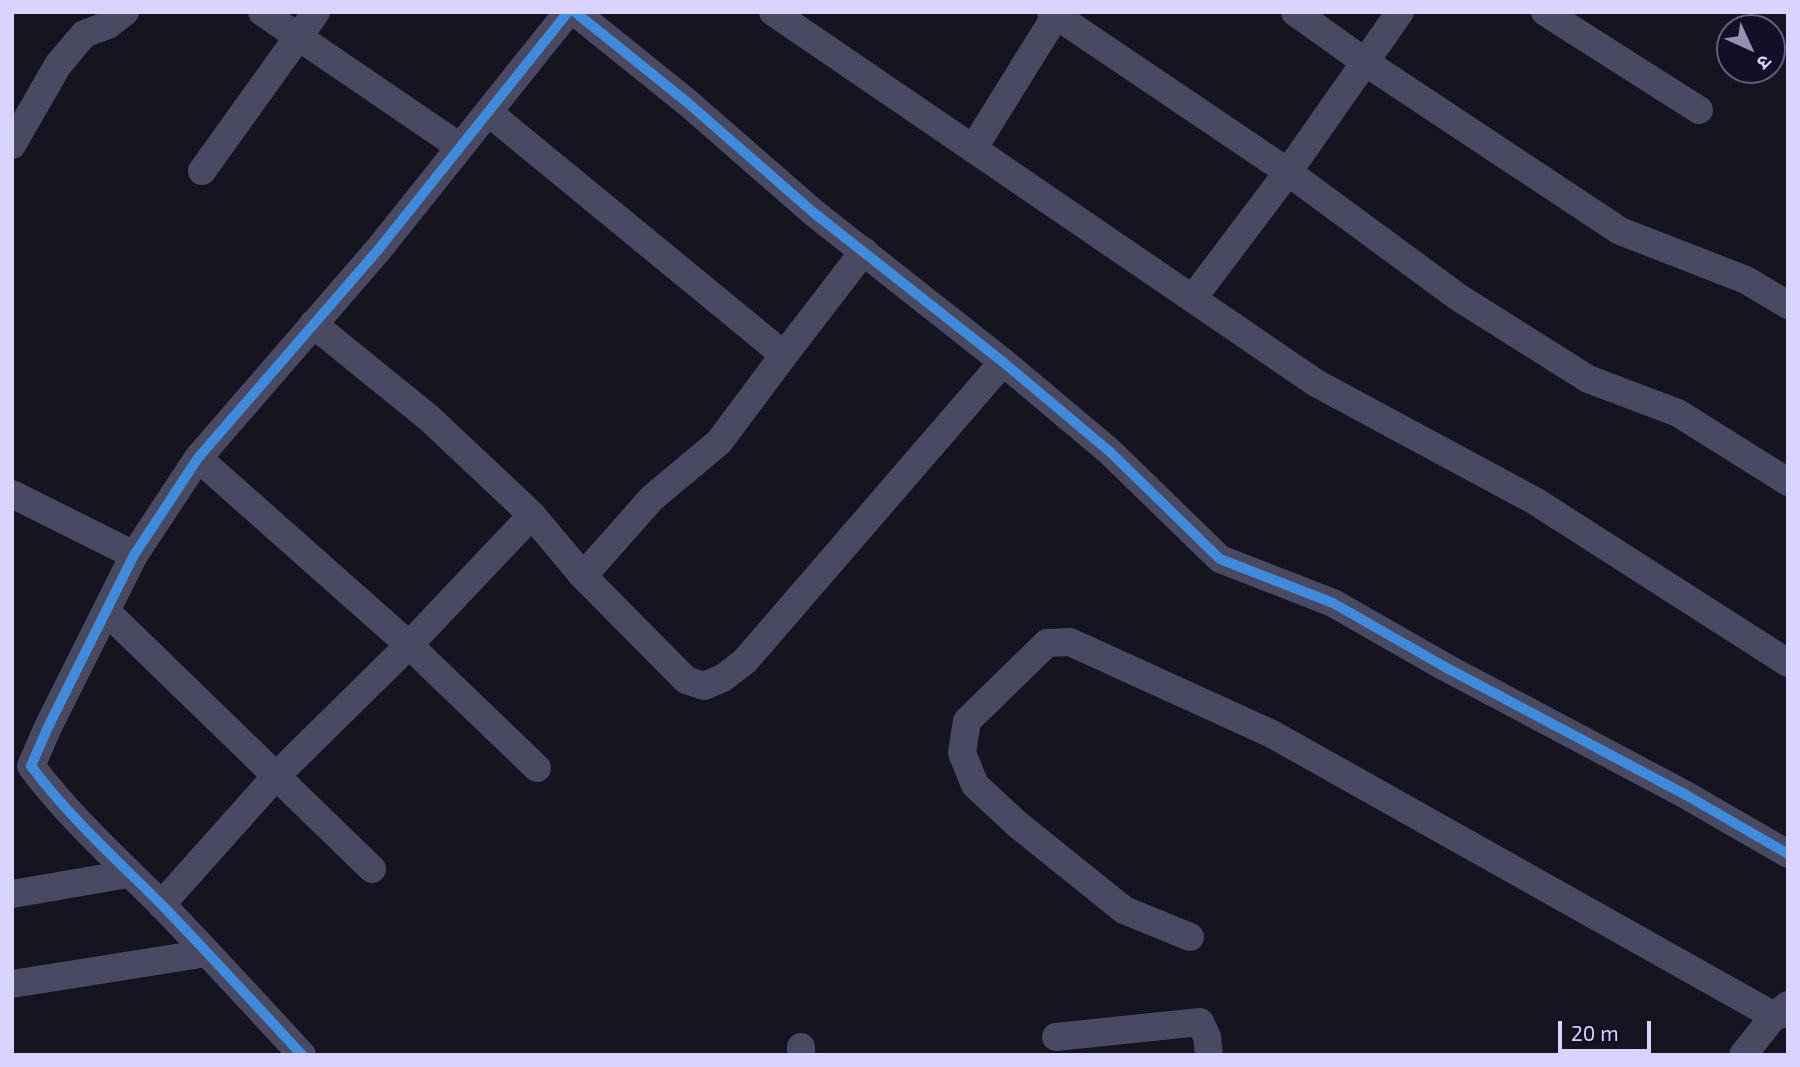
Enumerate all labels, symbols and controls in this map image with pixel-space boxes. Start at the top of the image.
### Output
north arrow [1716,14,1786,84]
text: उ [1753,51,1777,75]
scale bar [1562,1007,1655,1052]
text: 20 m [1571,1020,1619,1045]

